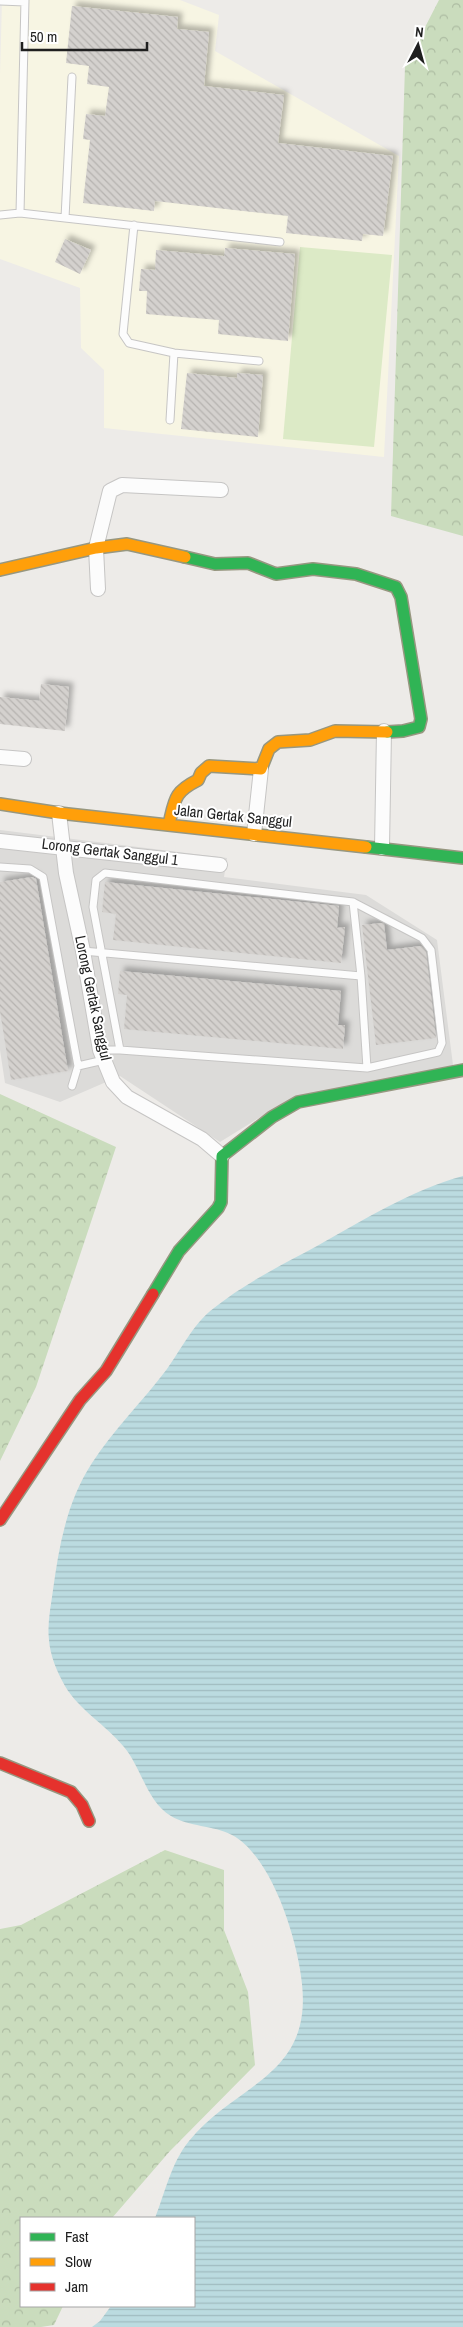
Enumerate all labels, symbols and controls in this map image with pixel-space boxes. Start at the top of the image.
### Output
scale bar [22,20,148,52]
north arrow [393,20,443,70]
text: N [414,23,424,41]
text: 50 m [30,26,57,47]
street label: Jalan Gertak Sanggul [173,799,293,832]
street label: Lorong Gertak Sanggul 1 [41,833,180,870]
street label: Lorong Gertak Sanggul [70,934,117,1062]
legend [20,2217,195,2307]
text: Fast [65,2226,89,2247]
text: Slow [65,2251,92,2272]
text: Jam [65,2276,88,2297]

